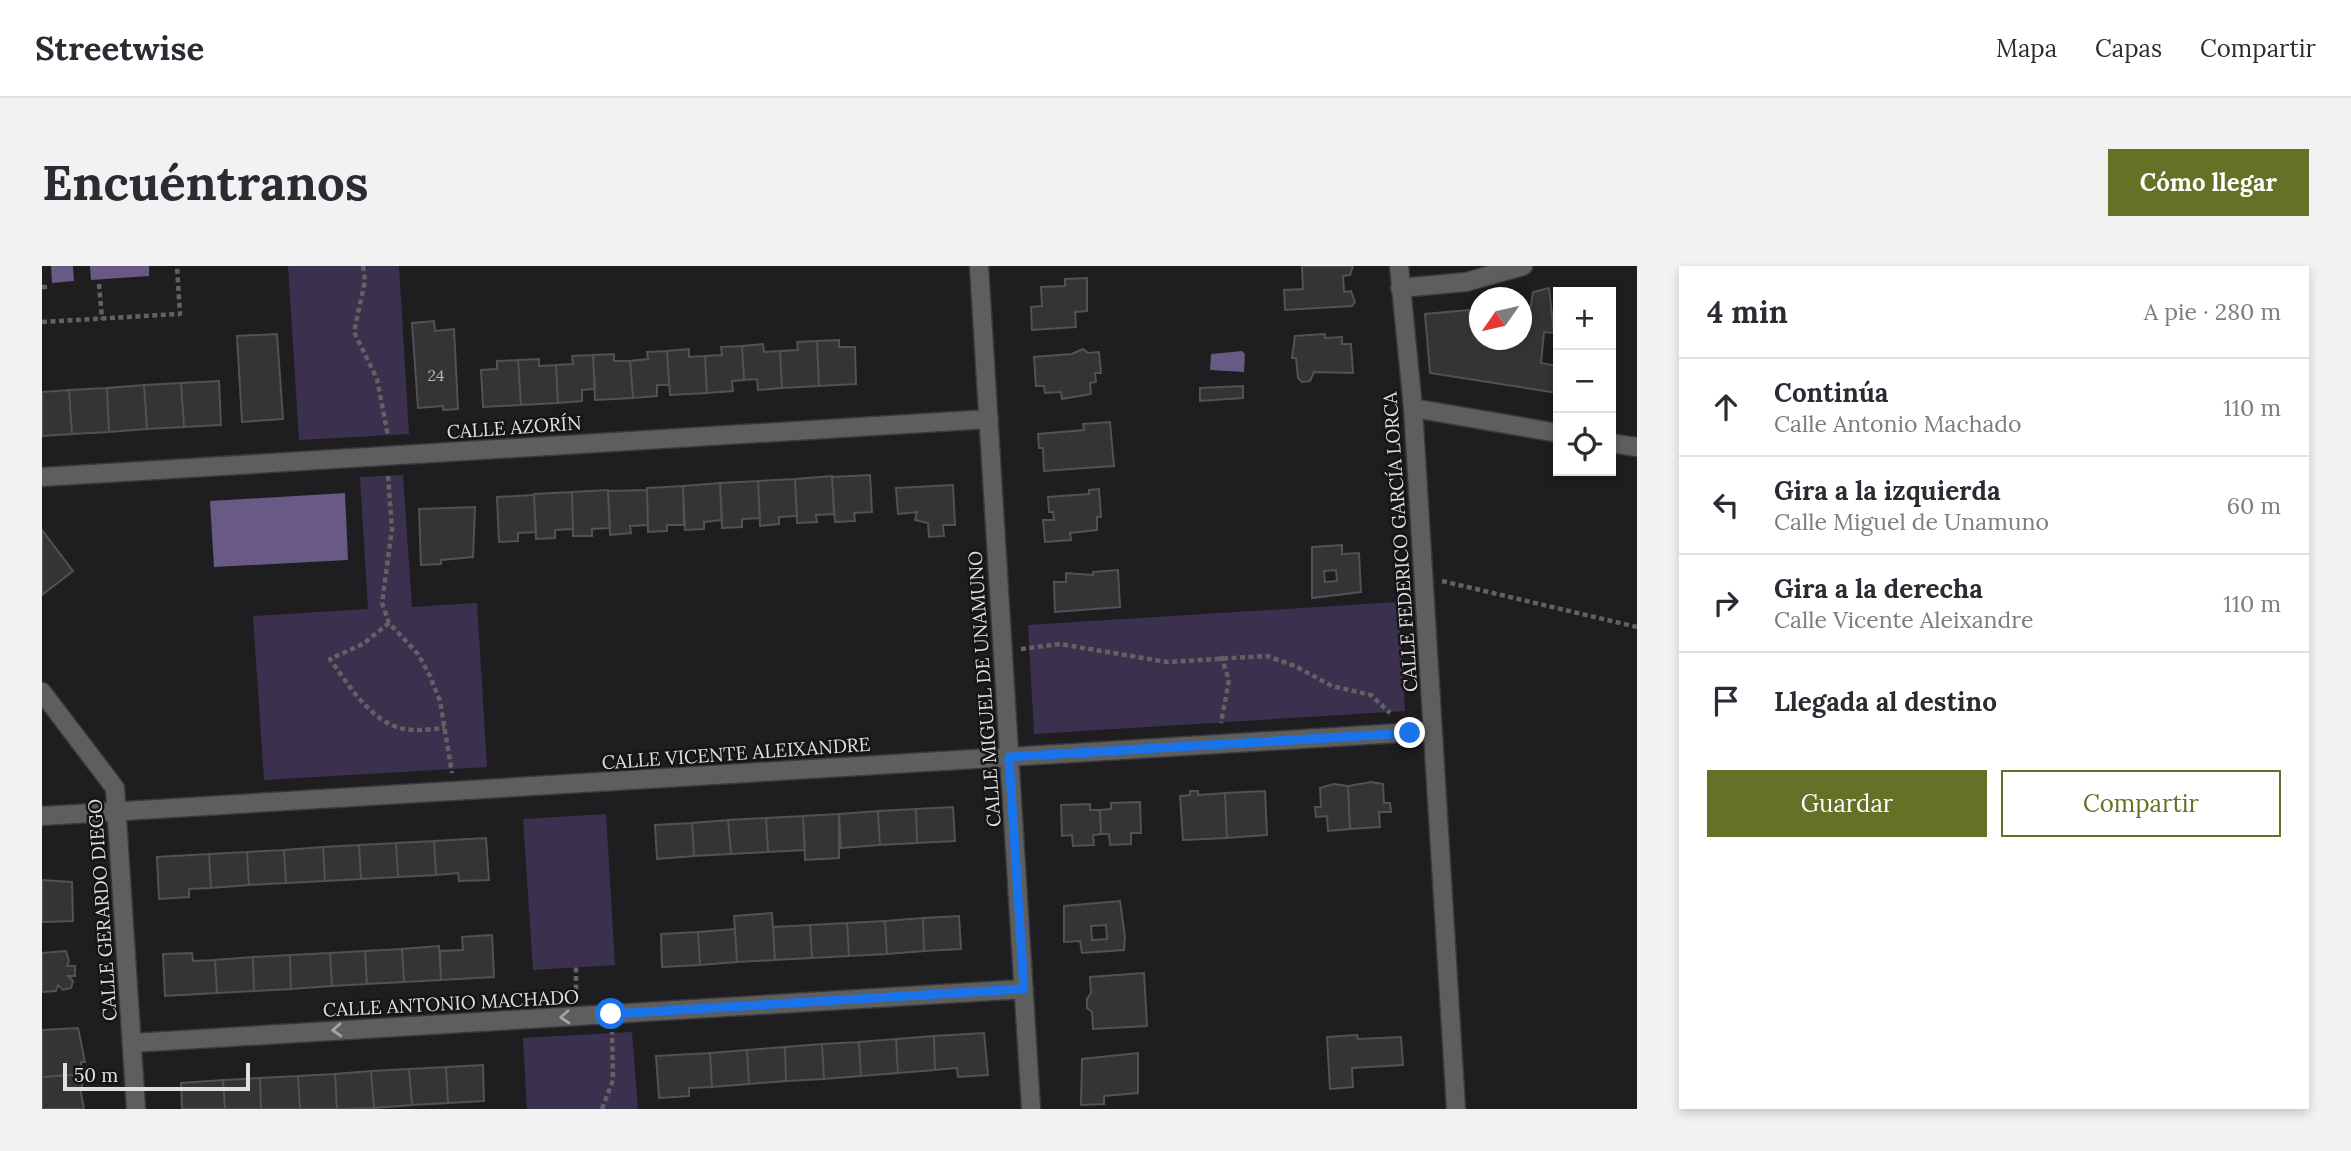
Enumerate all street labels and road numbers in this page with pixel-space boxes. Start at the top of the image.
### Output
street label: CALLE FEDERICO GARCÍA LORCA [1377,390,1422,693]
street label: CALLE AZORÍN [446,410,582,444]
street label: CALLE MIGUEL DE UNAMUNO [962,550,1006,828]
street label: CALLE VICENTE ALEIXANDRE [601,732,871,774]
street label: CALLE GERARDO DIEGO [82,798,122,1022]
street label: CALLE ANTONIO MACHADO [322,984,580,1022]

